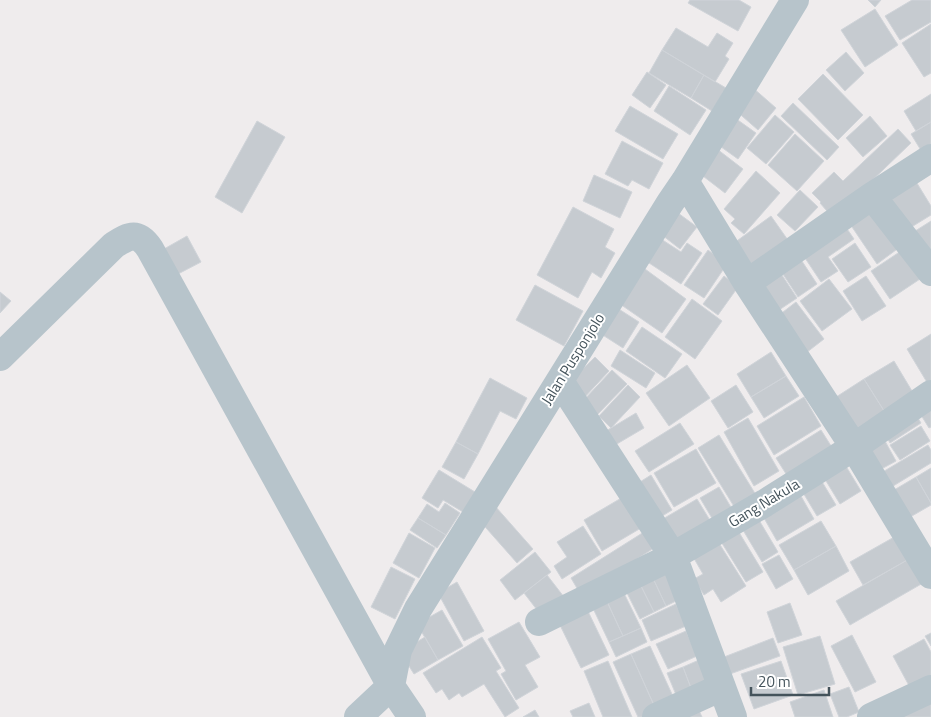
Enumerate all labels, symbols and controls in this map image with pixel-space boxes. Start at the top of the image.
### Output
street label: Jalan Pusponjolo [535,308,610,409]
street label: Gang Nakula [724,472,804,533]
scale bar [751,664,828,696]
text: 20 m [758,670,791,693]

